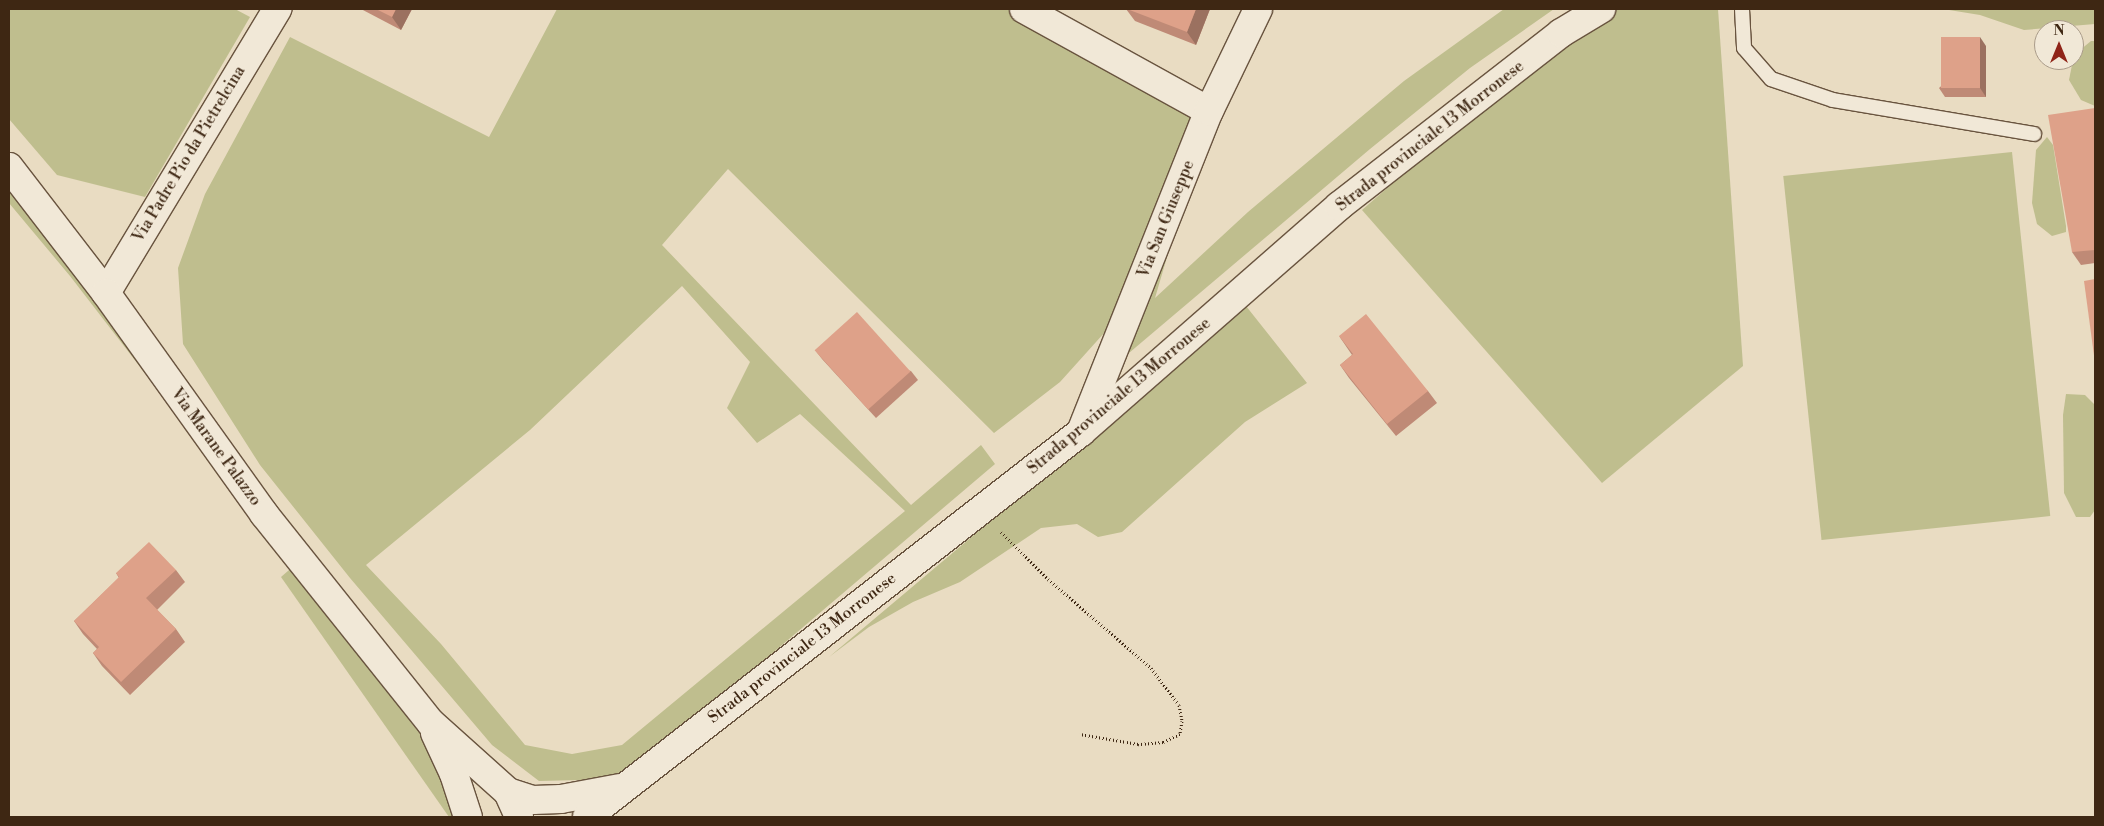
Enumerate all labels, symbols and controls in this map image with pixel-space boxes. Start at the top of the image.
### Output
north arrow [2034,20,2084,70]
text: N [2053,22,2065,40]
street label: Strada provinciale 13 Morronese [1332,57,1528,215]
street label: Via Padre Pio da Pietrelcina [129,62,249,246]
street label: Via San Giuseppe [1134,157,1198,281]
street label: Strada provinciale 13 Morronese [1024,314,1214,478]
street label: Via Marane Palazzo [167,384,265,510]
street label: Strada provinciale 13 Morronese [704,569,900,727]

